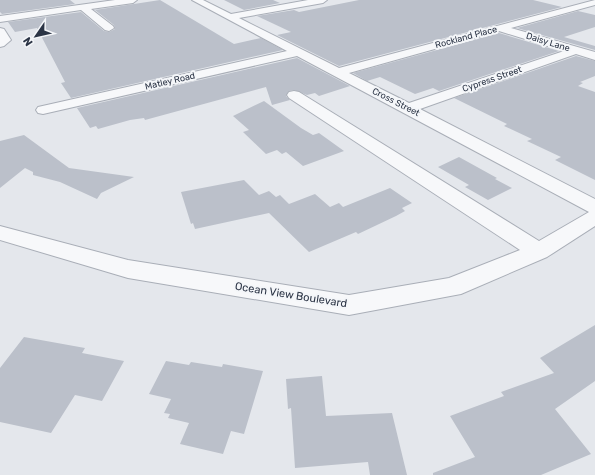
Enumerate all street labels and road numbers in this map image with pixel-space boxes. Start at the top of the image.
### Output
street label: Rockland Place [434,24,498,50]
street label: Daisy Lane [525,31,571,53]
street label: Cypress Street [461,64,523,94]
street label: Matley Road [144,70,196,92]
street label: Cross Street [371,86,422,118]
street label: Ocean View Boulevard [234,280,348,310]

